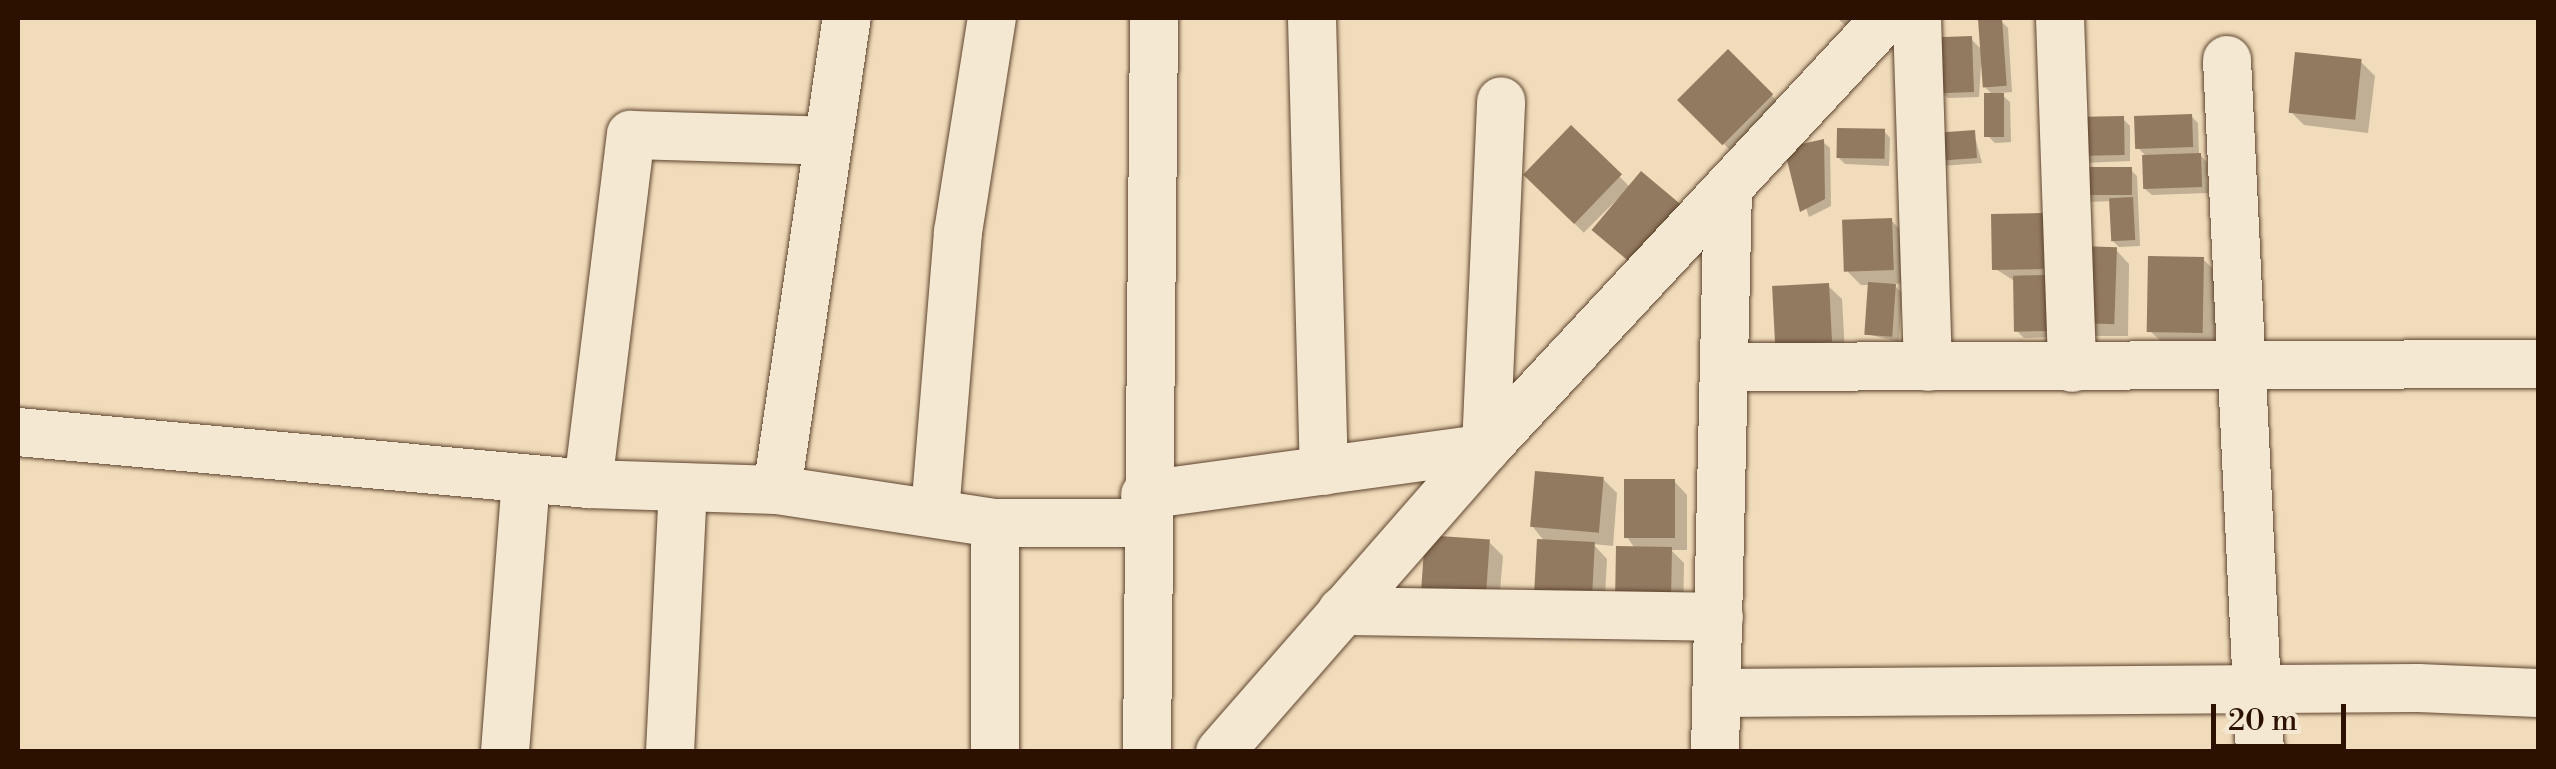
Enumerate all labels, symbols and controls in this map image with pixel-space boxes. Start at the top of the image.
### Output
scale bar [2216,684,2351,746]
text: 20 m [2228,702,2297,740]

